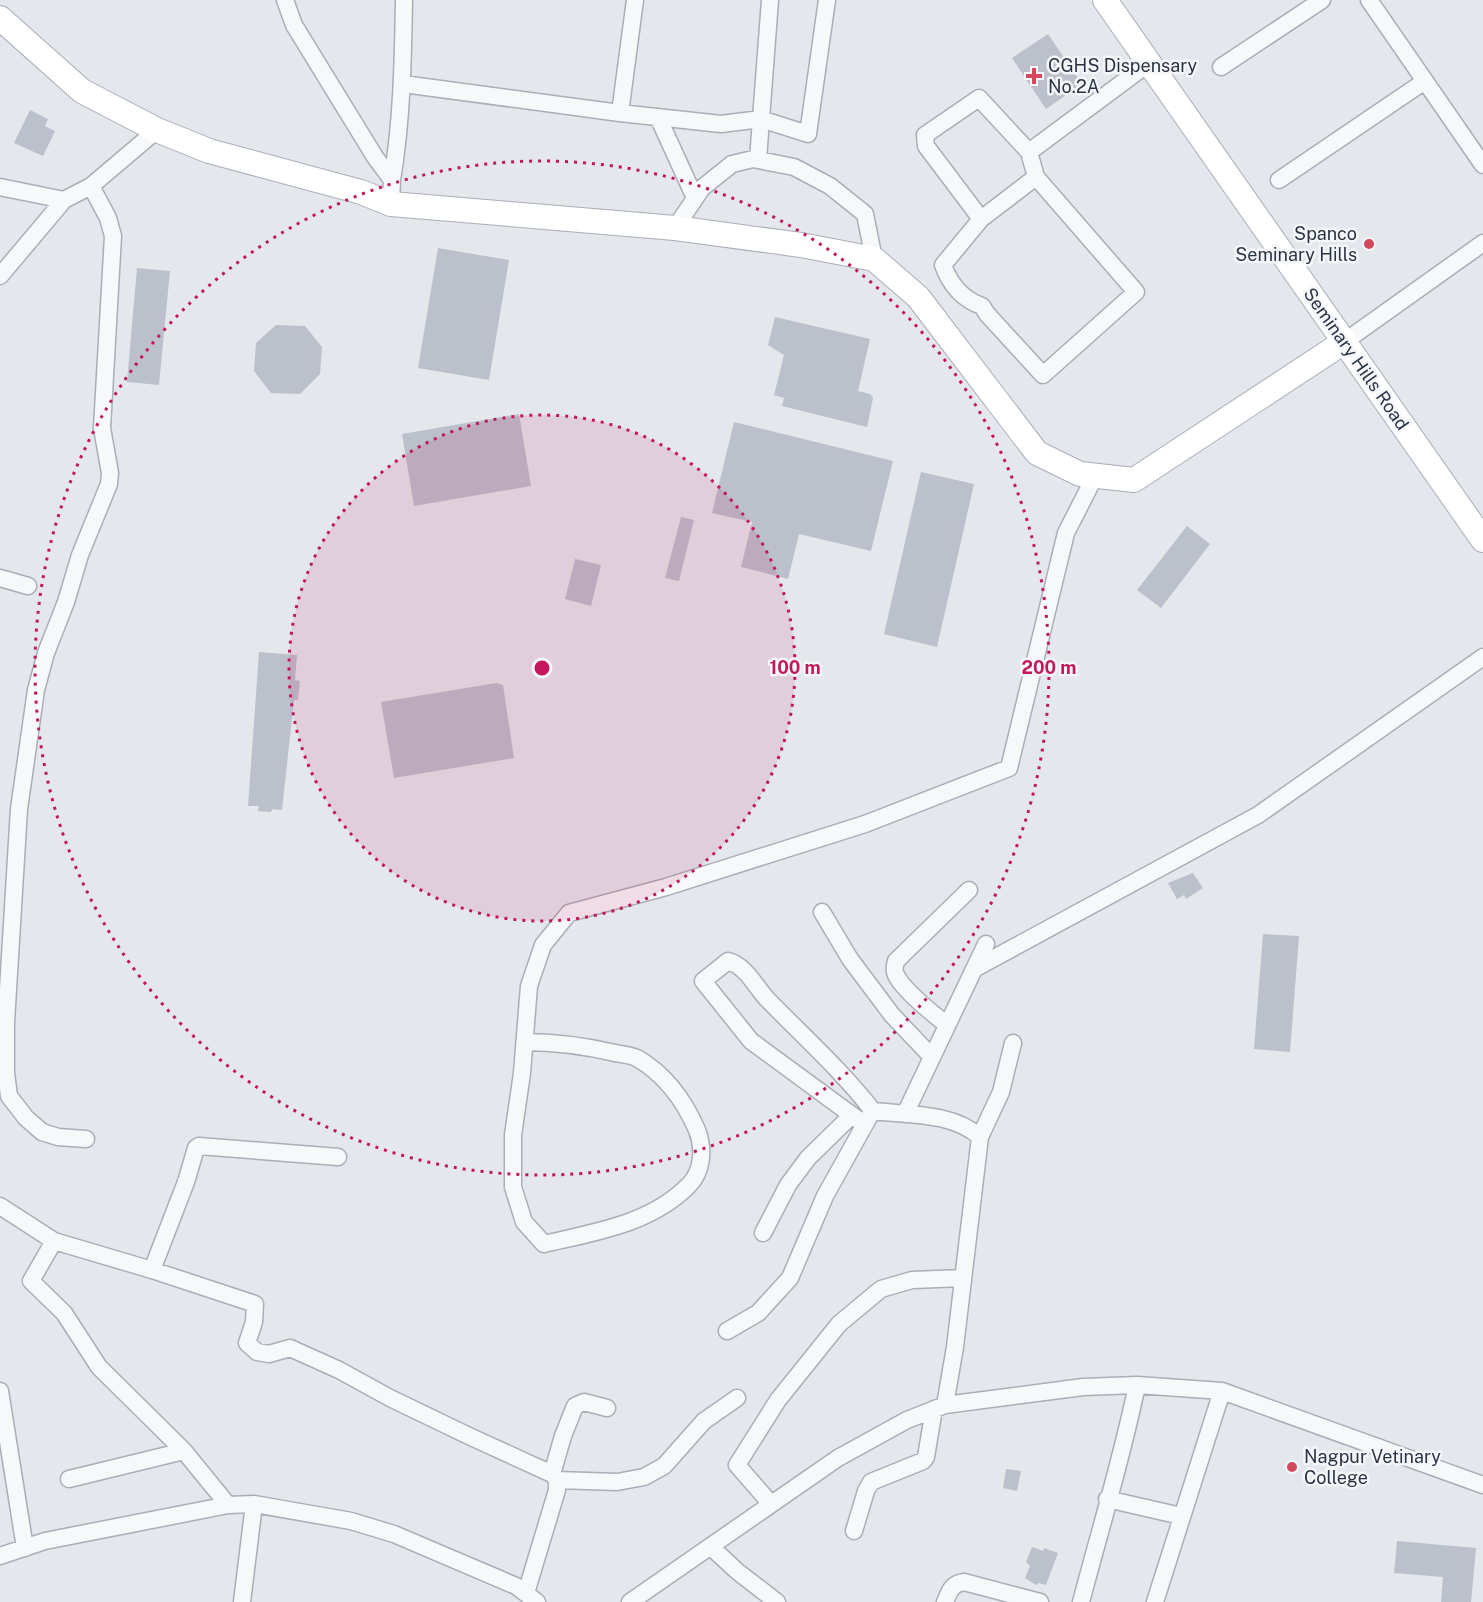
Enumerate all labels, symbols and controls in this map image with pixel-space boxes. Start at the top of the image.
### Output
place label: CGHS Dispensary No.2A [1048,55,1197,97]
marker: CGHS Dispensary No.2A [1025,67,1043,85]
place label: Spanco Seminary Hills [1235,223,1357,265]
marker: Spanco Seminary Hills [1362,237,1376,251]
street label: Seminary Hills Road [1299,284,1413,434]
text: 100 m [769,657,821,678]
text: 200 m [1022,657,1076,678]
centre of rings [532,658,552,678]
place label: Nagpur Vetinary College [1304,1446,1441,1488]
marker: Nagpur Vetinary College [1285,1460,1299,1474]

